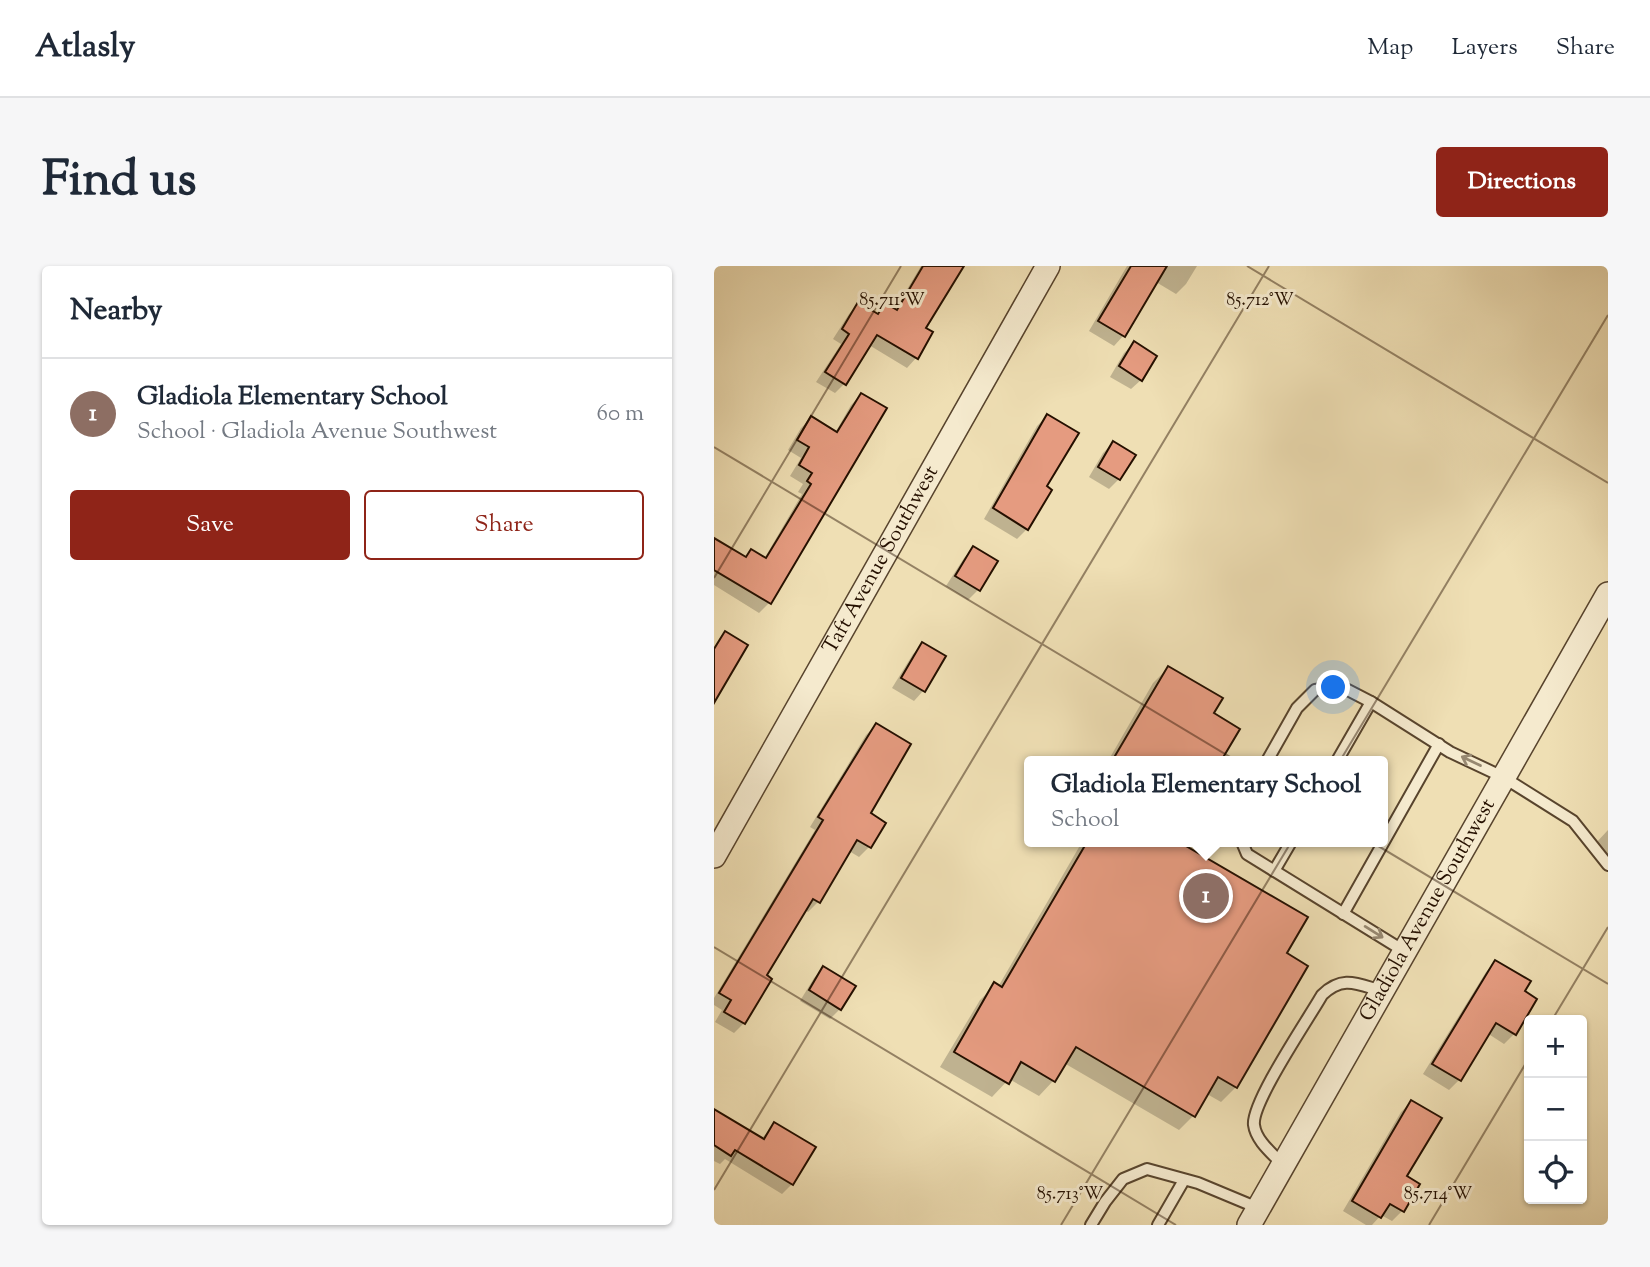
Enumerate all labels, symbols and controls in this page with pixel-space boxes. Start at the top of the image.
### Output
text: Atlasly [35,24,135,72]
text: Map [1367,31,1413,65]
text: Layers [1451,31,1518,65]
text: Share [1556,31,1615,65]
text: Find us [42,147,196,217]
button: Directions [1436,147,1608,217]
text: 85.711°W [859,288,925,314]
text: 85.712°W [1226,288,1294,314]
text: Nearby [70,290,162,333]
text: Gladiola Elementary School [137,379,448,416]
text: 1 [89,398,97,431]
text: 60 m [596,398,644,431]
text: School · Gladiola Avenue Southwest [137,416,497,449]
street label: Taft Avenue Southwest [816,460,947,660]
button: Save [70,490,350,560]
button: Share [364,490,644,560]
your location [1316,670,1350,704]
one-way arrow [1461,754,1482,768]
popup [1024,756,1388,847]
text: Gladiola Elementary School [1051,767,1361,804]
street label: Gladiola Avenue Southwest [1353,793,1503,1027]
text: School [1051,804,1119,837]
pin: 1 [1183,870,1229,922]
one-way arrow [1363,926,1383,940]
map controls [1524,1015,1587,1204]
button: + [1524,1015,1587,1078]
button: − [1524,1078,1587,1141]
button: locate [1524,1141,1587,1204]
text: 85.713°W [1037,1182,1103,1208]
text: 85.714°W [1404,1182,1472,1208]

